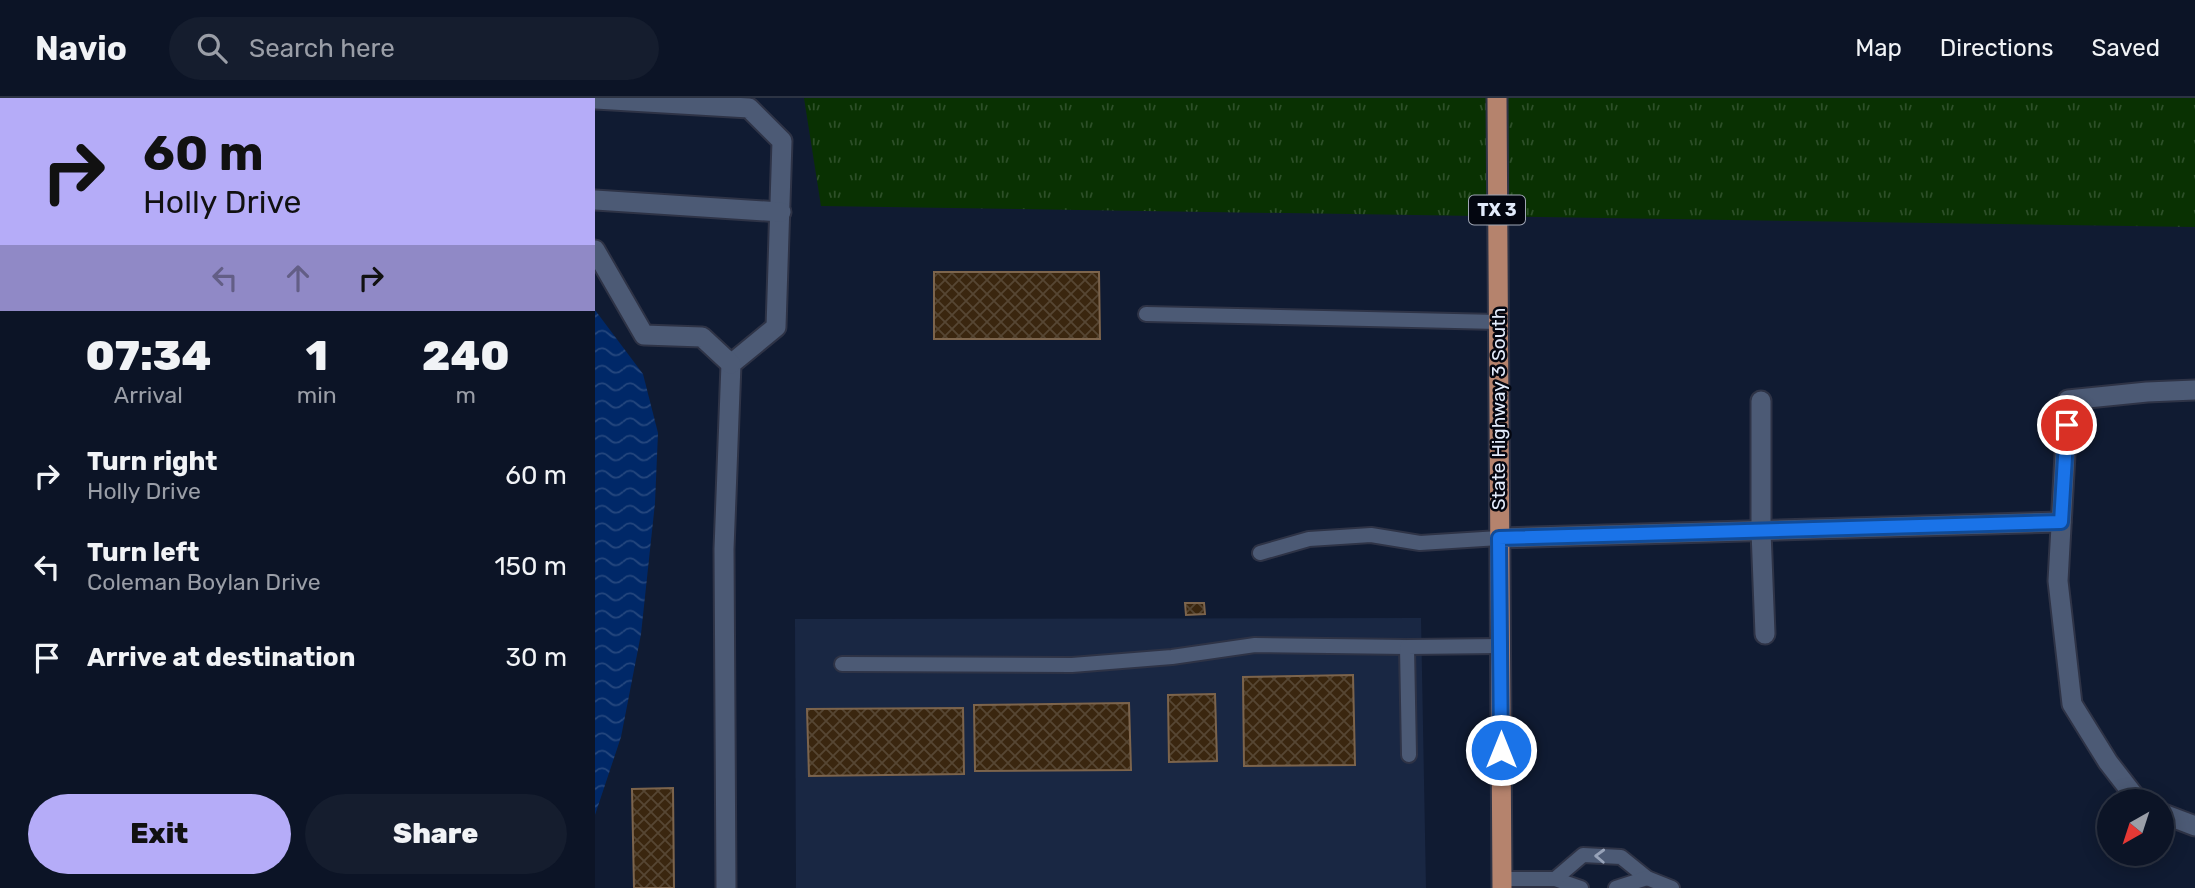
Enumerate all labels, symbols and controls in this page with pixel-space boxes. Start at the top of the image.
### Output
search box [169,17,659,80]
text: Navio [35,29,127,68]
icon: search [193,29,231,67]
text: Search here [249,33,395,64]
text: Map [1855,34,1902,62]
text: Directions [1940,34,2053,62]
text: Saved [2091,34,2160,62]
text: 60 m [143,124,264,182]
icon: right [28,126,119,217]
text: Holly Drive [143,183,301,221]
road number: TX 3 [1469,196,1525,225]
icon: left [206,259,244,297]
icon: ahead [279,259,317,297]
icon: right [352,259,390,297]
street label: State Highway 3 South [1487,308,1510,510]
text: 07:34 [85,331,211,381]
text: 1 [306,331,328,381]
text: 240 [422,331,510,381]
text: Arrival [114,381,183,409]
text: min [297,381,337,409]
text: m [456,381,476,409]
pin [2037,395,2097,455]
icon: arrive [2048,406,2086,444]
text: Turn right [87,446,217,477]
icon: right [28,457,66,495]
text: 60 m [505,460,567,491]
text: Holly Drive [87,477,201,505]
text: Turn left [87,537,199,568]
icon: left [28,548,66,586]
text: 150 m [494,551,567,582]
text: Coleman Boylan Drive [87,568,321,596]
icon: arrive [28,639,66,677]
text: Arrive at destination [87,642,355,673]
text: 30 m [505,642,567,673]
position arrow [1464,713,1538,787]
north arrow [2097,789,2173,866]
map controls [2097,789,2174,866]
button: Exit [28,794,291,874]
button: Share [305,794,567,874]
one-way arrow [1595,849,1606,864]

